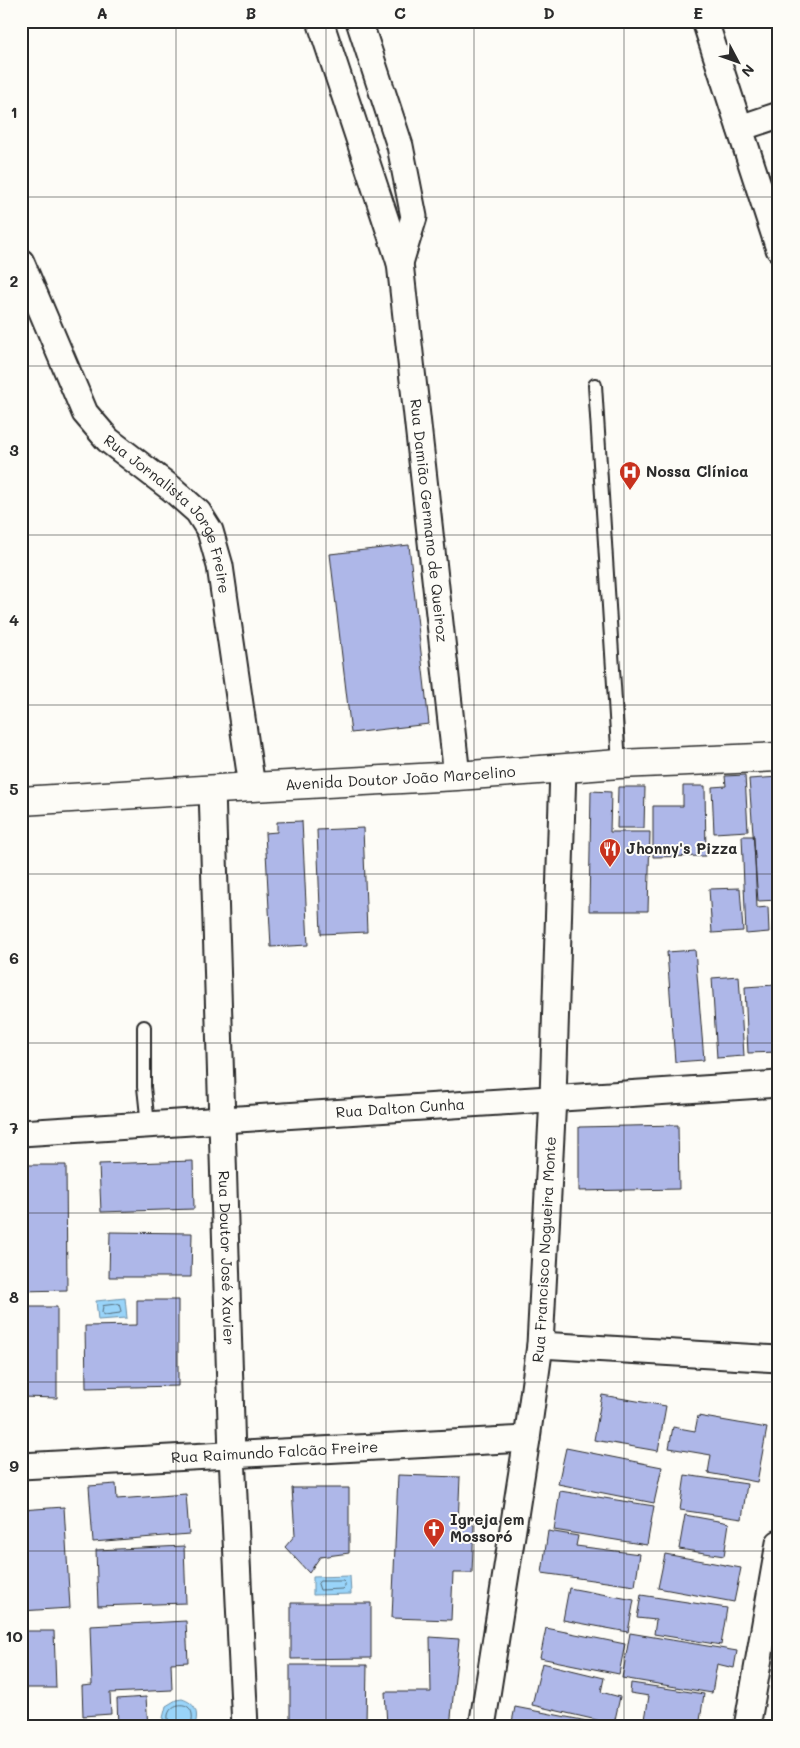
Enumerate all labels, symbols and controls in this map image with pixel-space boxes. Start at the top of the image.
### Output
text: A [96,2,108,23]
text: B [246,2,256,23]
text: C [394,2,406,23]
text: D [543,2,555,23]
text: E [693,2,703,23]
north arrow [712,38,762,88]
text: N [738,61,759,81]
text: 1 [10,101,18,122]
text: 2 [10,270,19,291]
street label: Rua Damião Germano de Queiroz [406,398,453,643]
street label: Rua Jornalista Jorge Freire [100,429,235,595]
text: 3 [9,439,19,460]
hospital icon: Nossa Clínica [618,460,642,491]
place label: Nossa Clínica [646,461,749,481]
text: 4 [9,609,19,630]
street label: Avenida Doutor João Marcelino [285,761,516,794]
text: 5 [9,778,19,799]
restaurant icon: Jhonny's Pizza [598,837,622,868]
place label: Jhonny's Pizza [626,838,738,858]
text: 6 [9,947,19,968]
street label: Rua Dalton Cunha [335,1093,465,1122]
text: 7 [10,1117,19,1138]
street label: Rua Francisco Nogueira Monte [527,1136,560,1364]
street label: Rua Doutor José Xavier [214,1170,240,1345]
text: 8 [9,1286,19,1307]
street label: Rua Raimundo Falcão Freire [171,1436,379,1467]
text: 9 [9,1455,19,1476]
place label: Igreja em Mossoró [450,1509,525,1546]
church icon: Igreja em Mossoró [422,1517,446,1548]
text: 10 [5,1625,23,1646]

